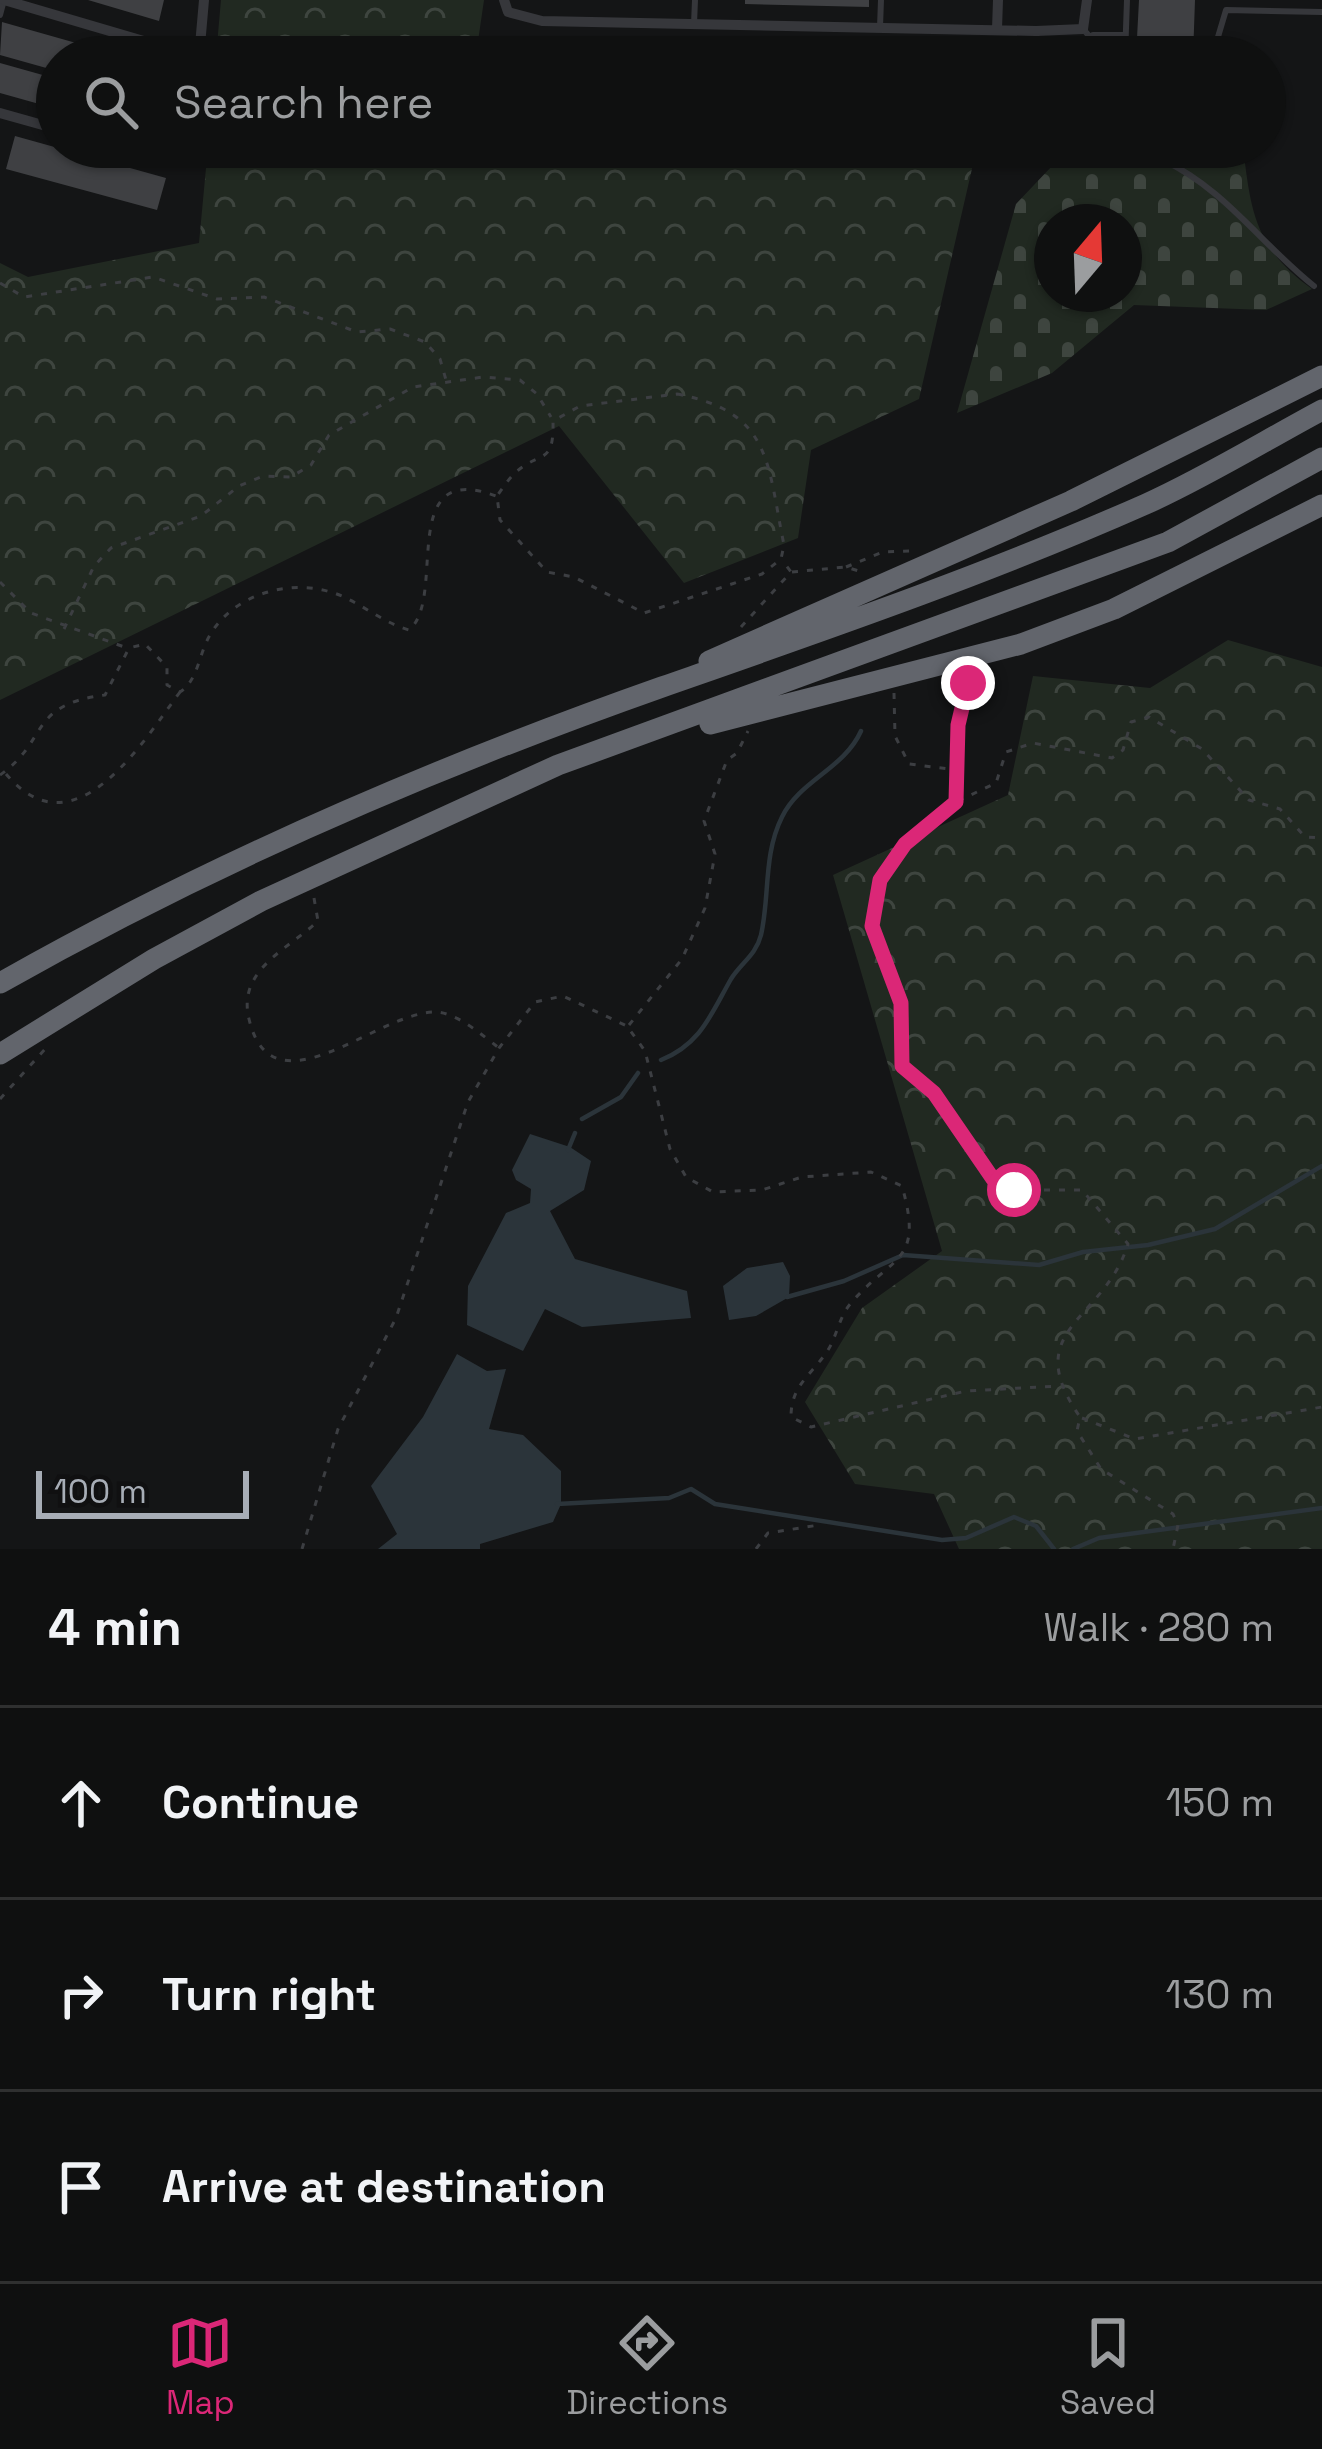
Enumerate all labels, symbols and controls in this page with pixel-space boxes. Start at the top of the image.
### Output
search box [36,36,1286,168]
icon: search [78,69,144,135]
text: Search here [174,74,433,131]
north arrow [1034,204,1142,312]
route end [941,656,995,710]
route start [987,1163,1041,1217]
scale bar [36,1465,249,1518]
text: 100 m [54,1471,147,1513]
text: 4 min [48,1595,182,1660]
text: Walk · 280 m [1044,1603,1274,1652]
icon: ahead [48,1770,114,1836]
text: Continue [162,1774,359,1831]
text: 150 m [1166,1778,1274,1827]
icon: right [48,1962,114,2028]
text: Turn right [162,1966,376,2023]
text: 130 m [1166,1970,1274,2019]
icon: arrive [48,2154,114,2220]
text: Arrive at destination [162,2158,606,2215]
tab: Map [166,2310,235,2424]
tab: Directions [566,2310,728,2424]
tab: Saved [1060,2310,1156,2424]

